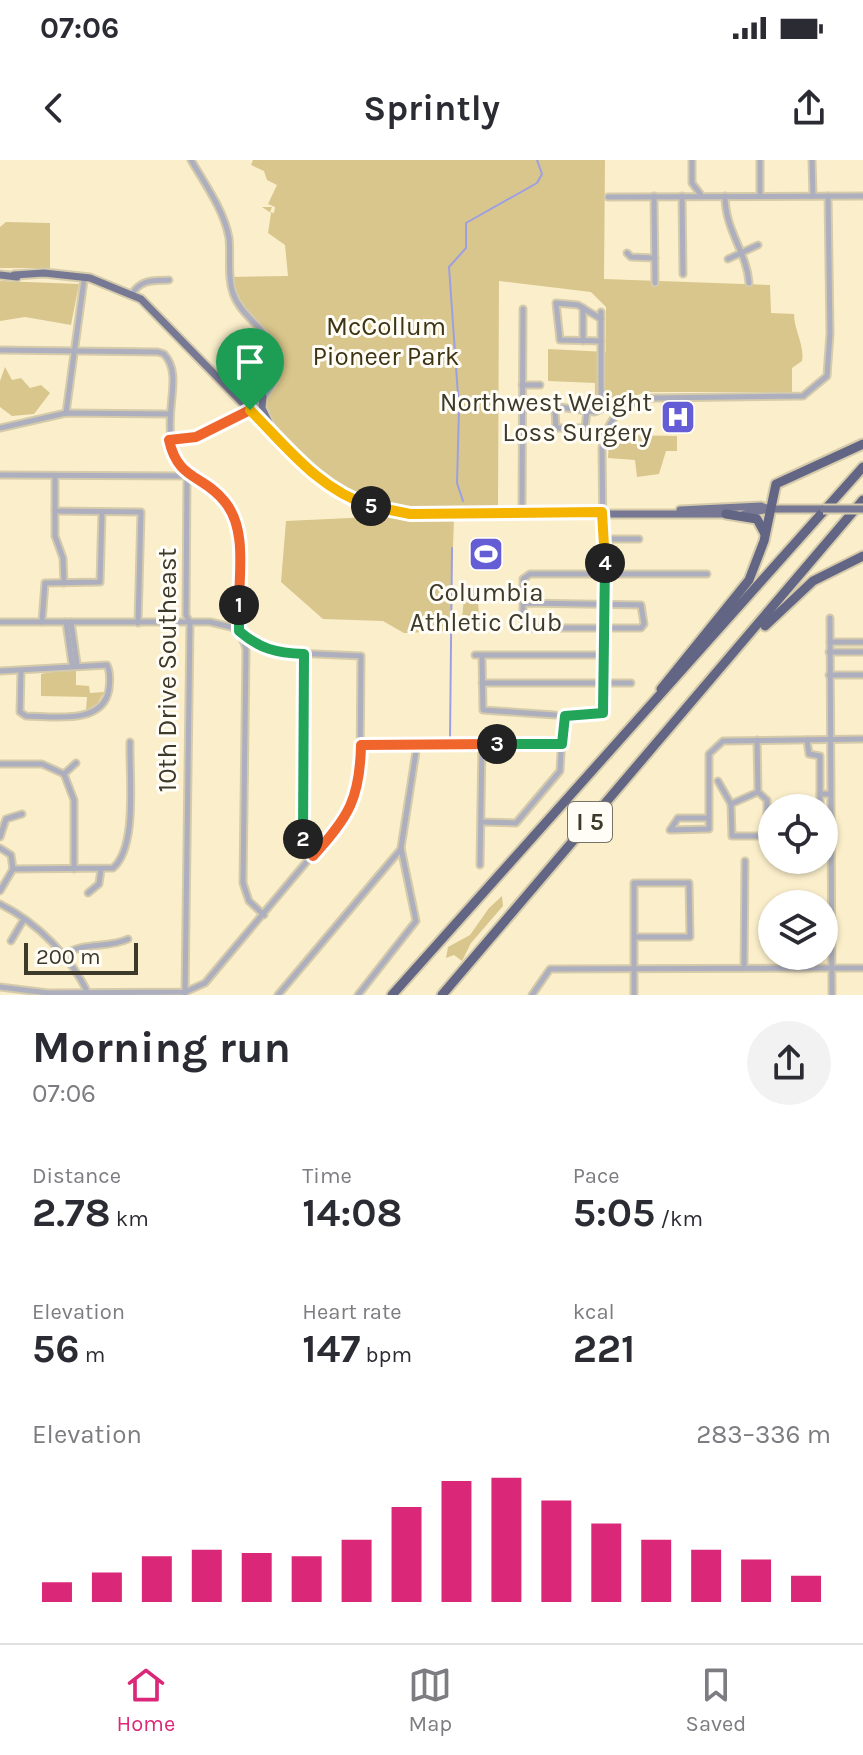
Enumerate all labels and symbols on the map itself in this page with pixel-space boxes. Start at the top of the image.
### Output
park label: McCollum Pioneer Park [312,311,460,372]
pin [216,328,284,410]
place label: Northwest Weight Loss Surgery [440,387,652,448]
hospital icon: Northwest Weight Loss Surgery [659,398,697,436]
pin: 5 [351,486,391,526]
sports icon: Columbia Athletic Club [467,535,505,573]
pin: 4 [585,543,625,583]
street label: 10th Drive Southeast [152,547,183,792]
place label: Columbia Athletic Club [410,577,562,638]
pin: 1 [219,585,259,625]
pin: 3 [477,724,517,764]
road number: I 5 [568,802,612,842]
pin: 2 [283,819,323,859]
scale bar [24,939,138,975]

